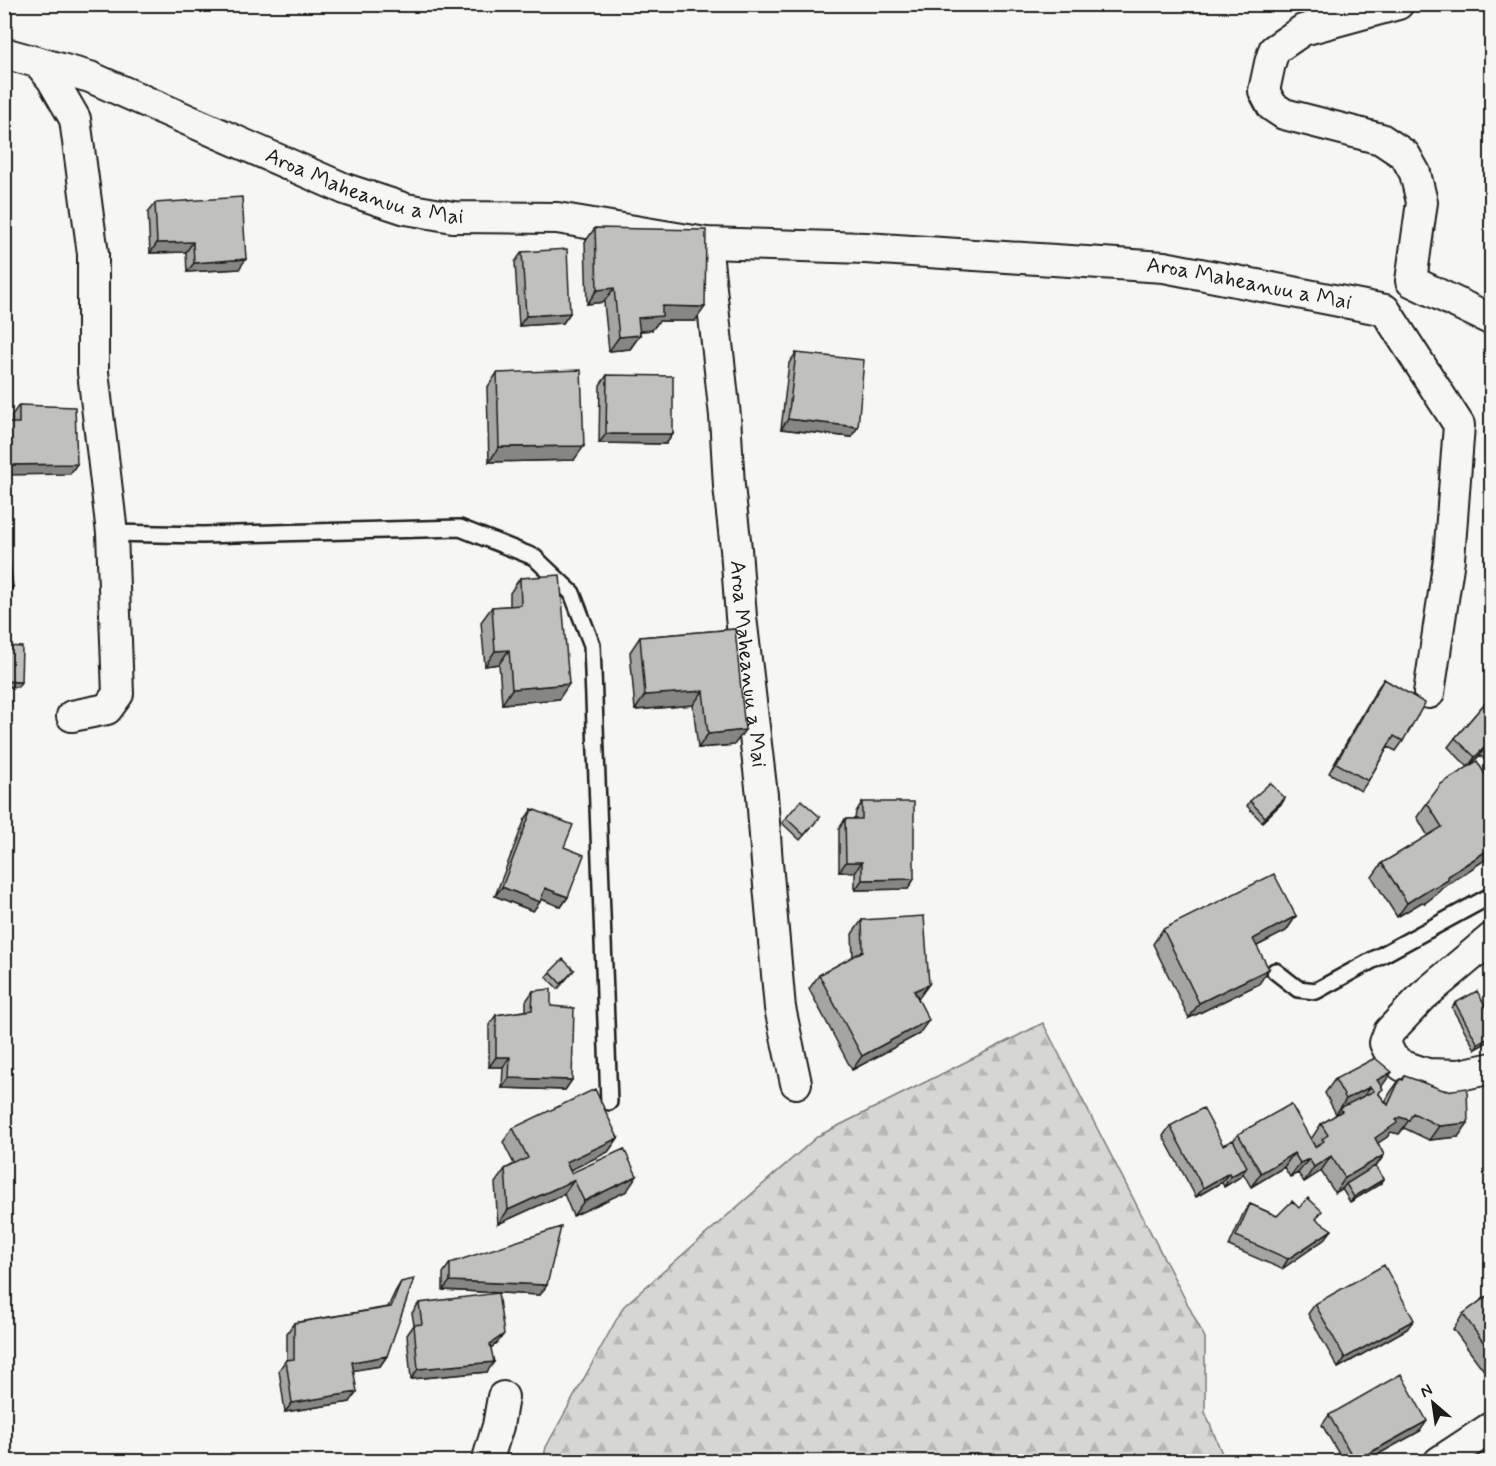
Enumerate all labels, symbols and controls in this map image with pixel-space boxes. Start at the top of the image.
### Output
street label: Aroa Maheanuu a Mai [261,142,464,231]
street label: Aroa Maheanuu a Mai [1146,252,1354,317]
street label: Aroa Maheanuu a Mai [723,559,773,769]
north arrow [1403,1373,1463,1433]
text: N [1417,1379,1436,1403]

